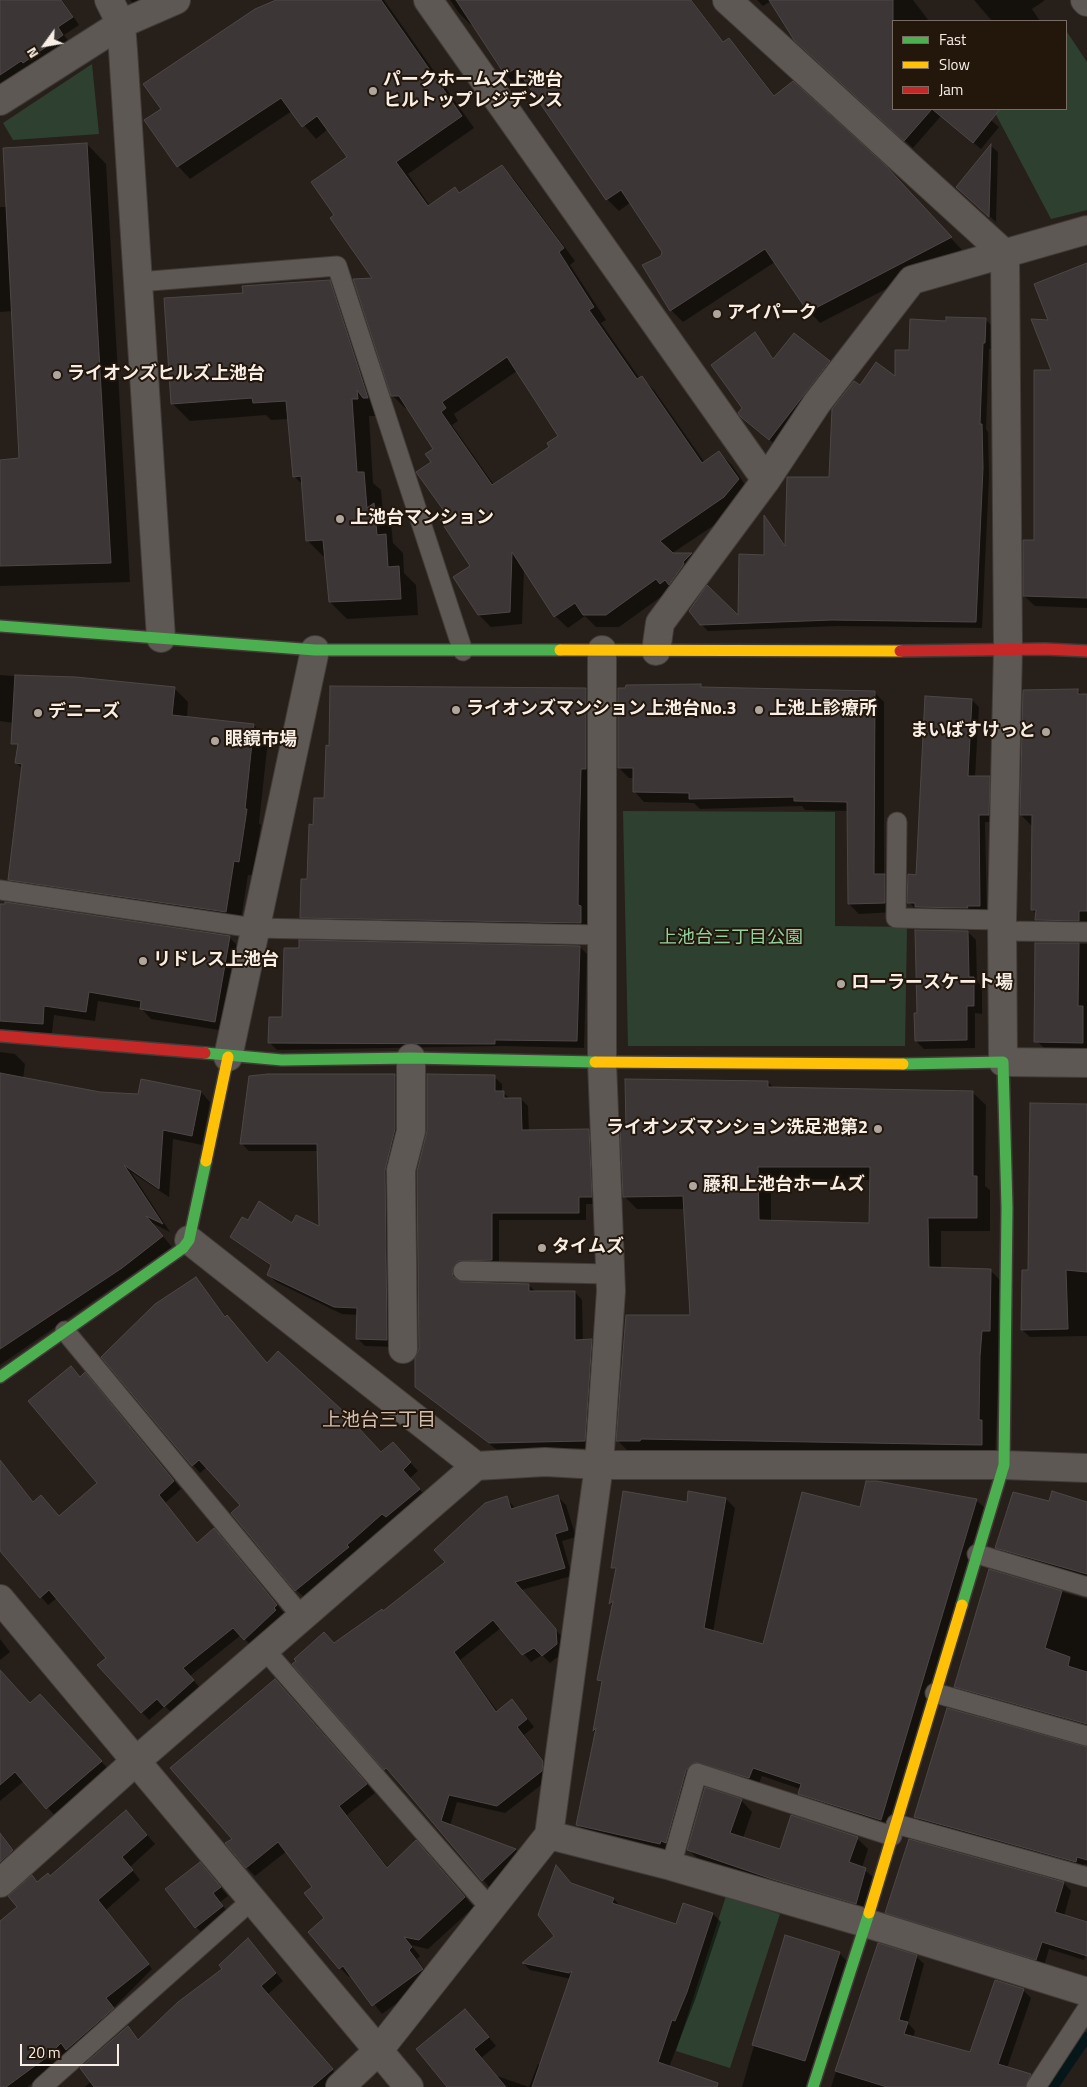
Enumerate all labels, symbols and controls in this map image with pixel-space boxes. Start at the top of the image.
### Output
north arrow [20,20,70,70]
legend [892,20,1067,110]
text: Fast [939,28,966,51]
text: N [20,44,43,63]
text: Slow [939,53,970,76]
place label: パークホームズ上池台 ヒルトップレジデンス [383,70,563,112]
text: Jam [939,78,963,101]
marker: パークホームズ上池台 ヒルトップレジデンス [367,85,379,97]
place label: アイパーク [727,303,817,325]
marker: アイパーク [711,308,723,320]
place label: ライオンズヒルズ上池台 [67,364,265,386]
marker: ライオンズヒルズ上池台 [51,369,63,381]
place label: 上池台マンション [350,508,494,530]
marker: 上池台マンション [334,513,346,525]
place label: ライオンズマンション上池台No.3 [466,699,737,721]
place label: 上池上診療所 [769,699,877,721]
place label: デニーズ [48,702,120,724]
marker: ライオンズマンション上池台No.3 [450,704,462,716]
marker: 上池上診療所 [753,704,765,716]
marker: デニーズ [32,707,44,719]
place label: まいばすけっと [910,721,1036,743]
marker: まいばすけっと [1040,726,1052,738]
place label: 眼鏡市場 [225,730,297,752]
marker: 眼鏡市場 [209,735,221,747]
park label: 上池台三丁目公園 [659,928,803,950]
place label: リドレス上池台 [153,950,279,972]
marker: リドレス上池台 [137,955,149,967]
place label: ローラースケート場 [851,973,1013,995]
marker: ローラースケート場 [835,978,847,990]
place label: ライオンズマンション洗足池第2 [606,1118,868,1140]
marker: ライオンズマンション洗足池第2 [872,1123,884,1135]
place label: 藤和上池台ホームズ [703,1175,865,1197]
marker: 藤和上池台ホームズ [687,1180,699,1192]
place label: タイムズ [552,1237,624,1259]
marker: タイムズ [536,1242,548,1254]
district label: 上池台三丁目 [322,1410,436,1432]
scale bar [22,2034,121,2066]
text: 20 m [28,2041,61,2064]

